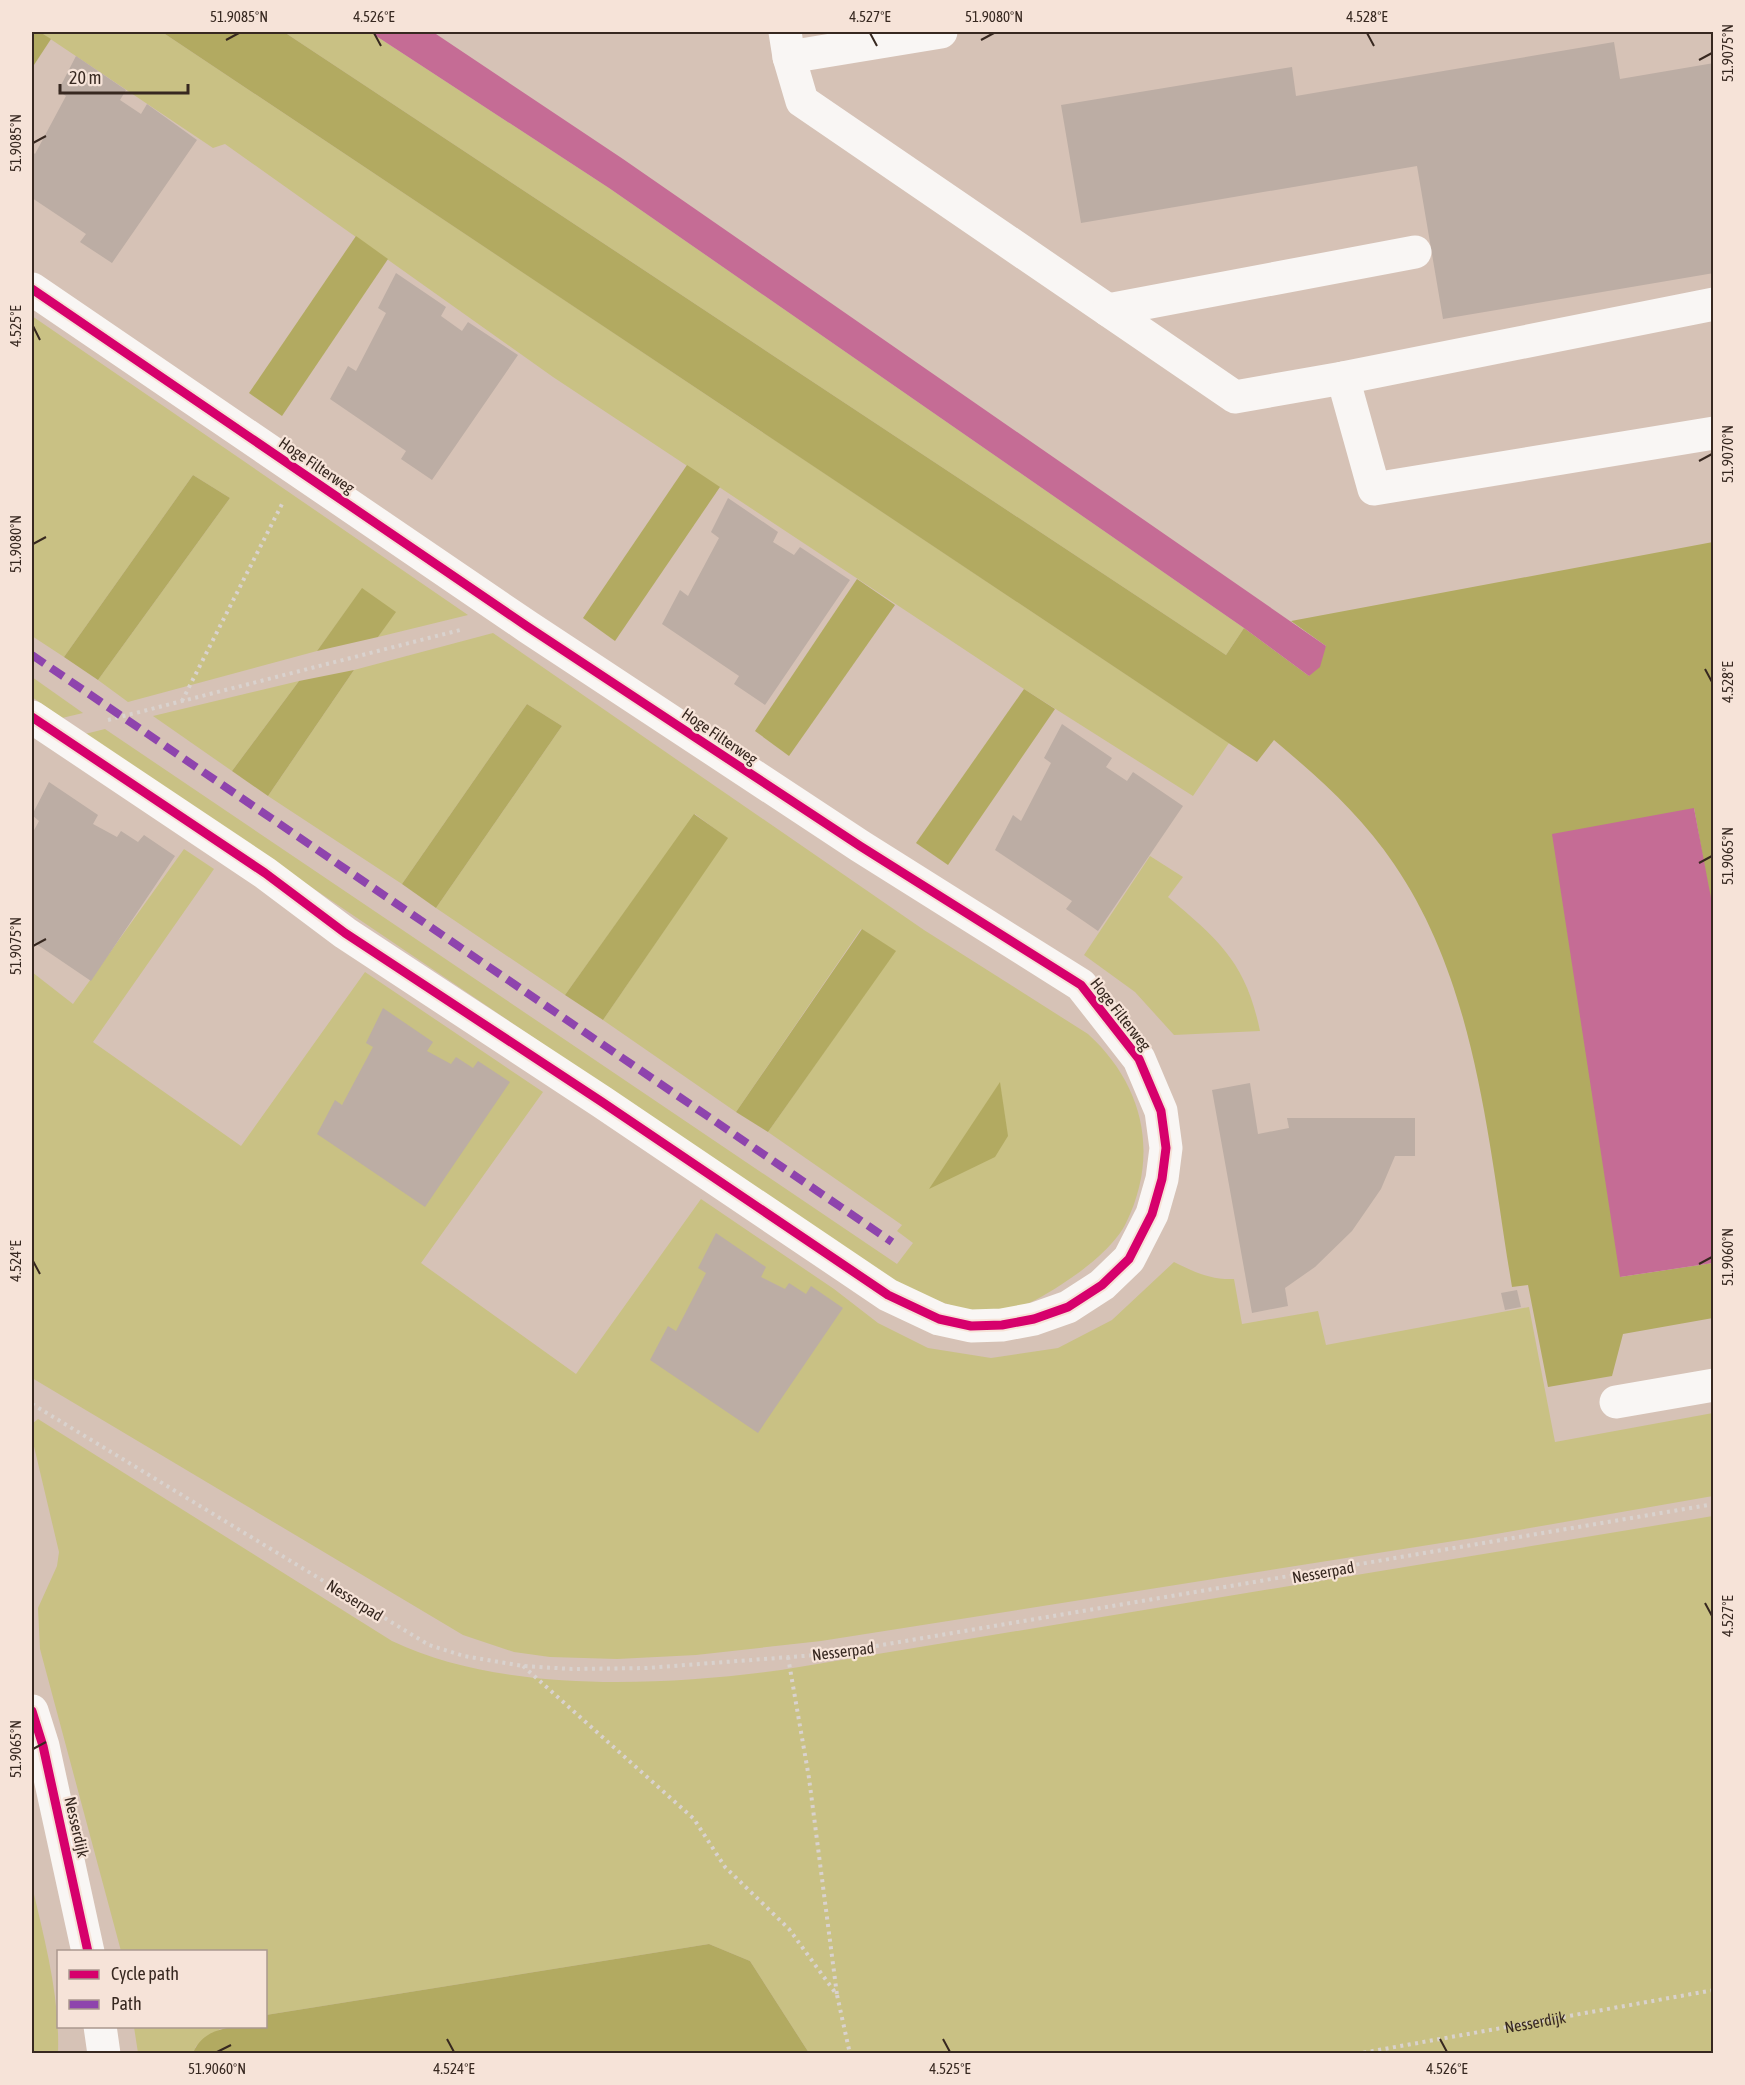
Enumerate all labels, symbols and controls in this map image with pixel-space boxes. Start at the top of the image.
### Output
text: 51.9085°N [210,8,268,25]
text: 4.526°E [353,8,395,25]
text: 4.527°E [849,8,891,25]
text: 51.9080°N [965,8,1023,25]
text: 4.528°E [1346,8,1388,25]
text: 51.9075°N [1719,24,1736,82]
scale bar [60,57,188,95]
text: 20 m [69,67,101,88]
text: 51.9085°N [7,114,24,172]
text: 4.525°E [7,305,24,347]
text: 51.9070°N [1719,425,1736,483]
street label: Hoge Filterweg [275,433,358,498]
text: 51.9080°N [7,515,24,573]
text: 4.528°E [1719,661,1736,703]
street label: Hoge Filterweg [678,704,761,769]
text: 51.9065°N [1719,827,1736,885]
text: 51.9075°N [7,917,24,975]
street label: Hoge Filterweg [1086,974,1155,1055]
text: 51.9060°N [1719,1228,1736,1286]
text: 4.524°E [7,1240,24,1282]
street label: Nesserpad [1291,1558,1356,1587]
street label: Nesserpad [323,1576,386,1625]
text: 4.527°E [1719,1595,1736,1637]
street label: Nesserpad [811,1638,875,1665]
text: 51.9065°N [7,1720,24,1778]
street label: Nesserdijk [60,1795,93,1859]
legend [57,1950,267,2028]
text: Cycle path [111,1963,179,1984]
text: Path [111,1993,142,2014]
street label: Nesserdijk [1503,2008,1567,2036]
text: 51.9060°N [188,2060,246,2077]
text: 4.524°E [433,2060,475,2077]
text: 4.525°E [929,2060,971,2077]
text: 4.526°E [1426,2060,1468,2077]

